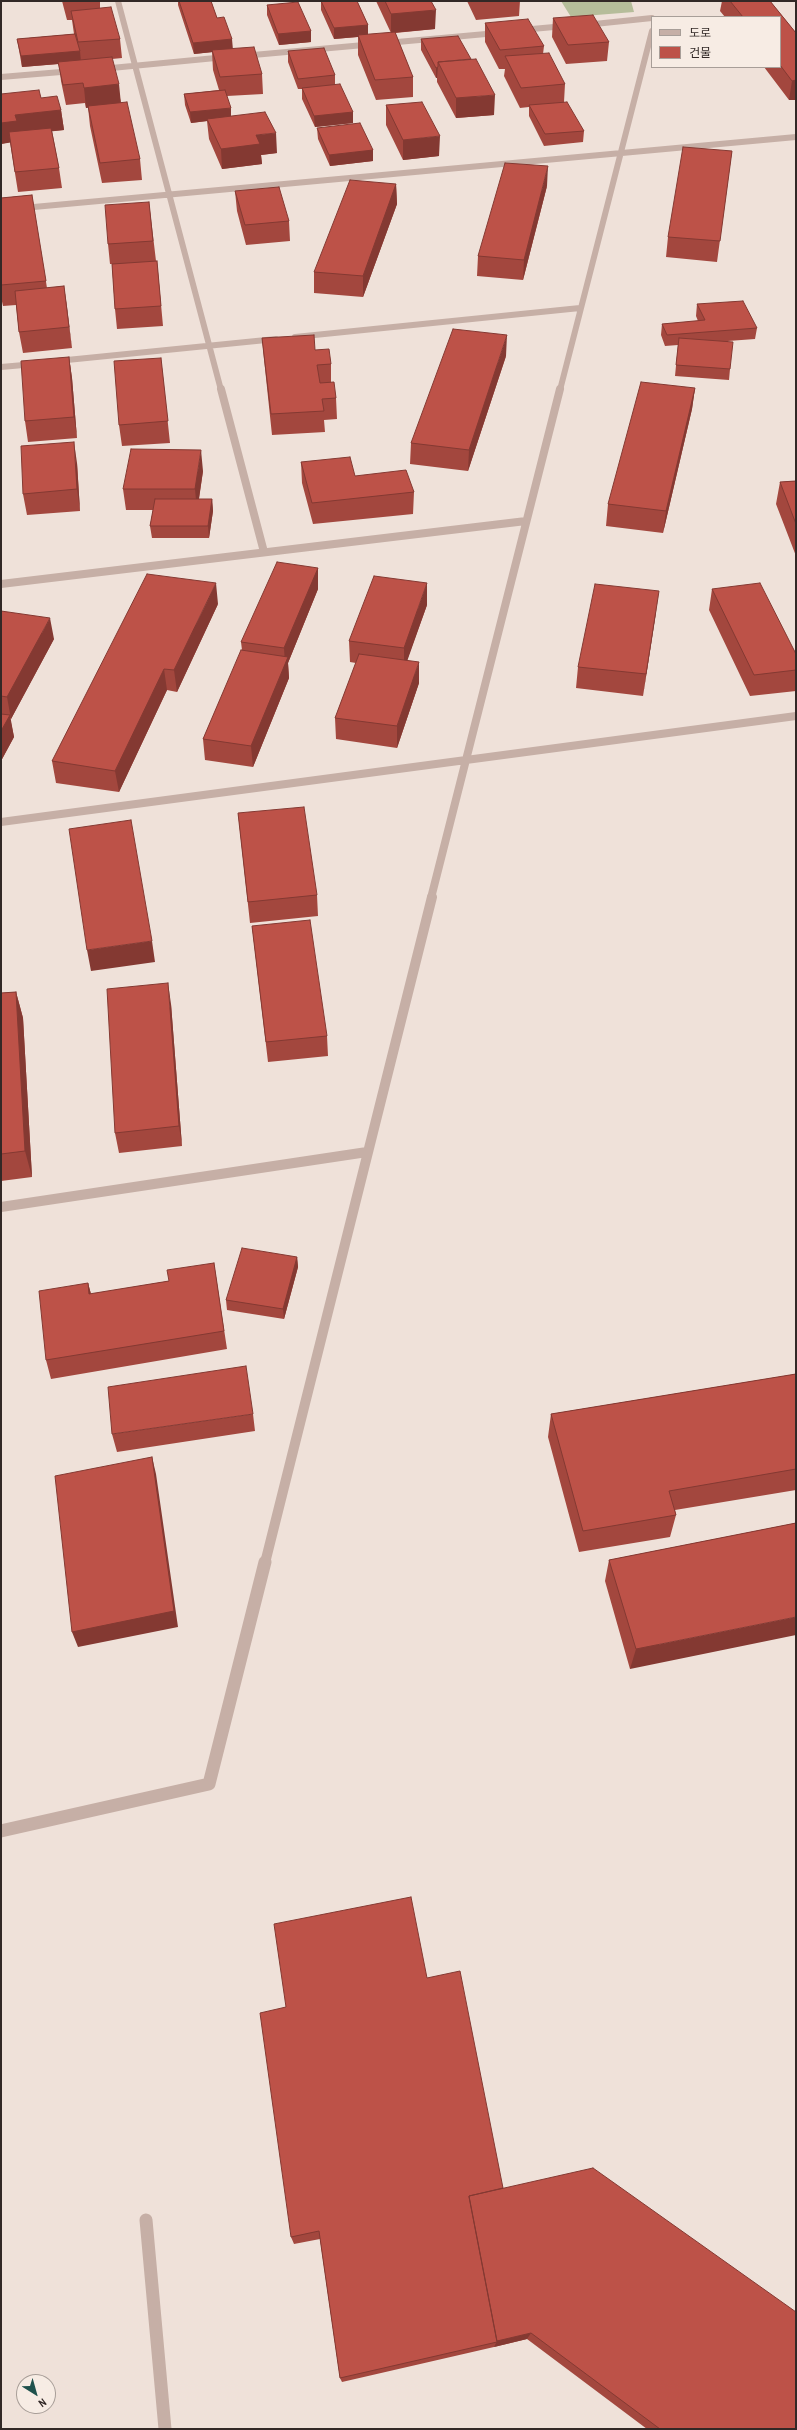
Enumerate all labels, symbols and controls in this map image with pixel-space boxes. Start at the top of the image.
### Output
legend [651,16,781,68]
text: 도로 [689,25,711,41]
text: 건물 [689,45,711,61]
north arrow [16,2374,56,2414]
text: N [36,2395,49,2410]

